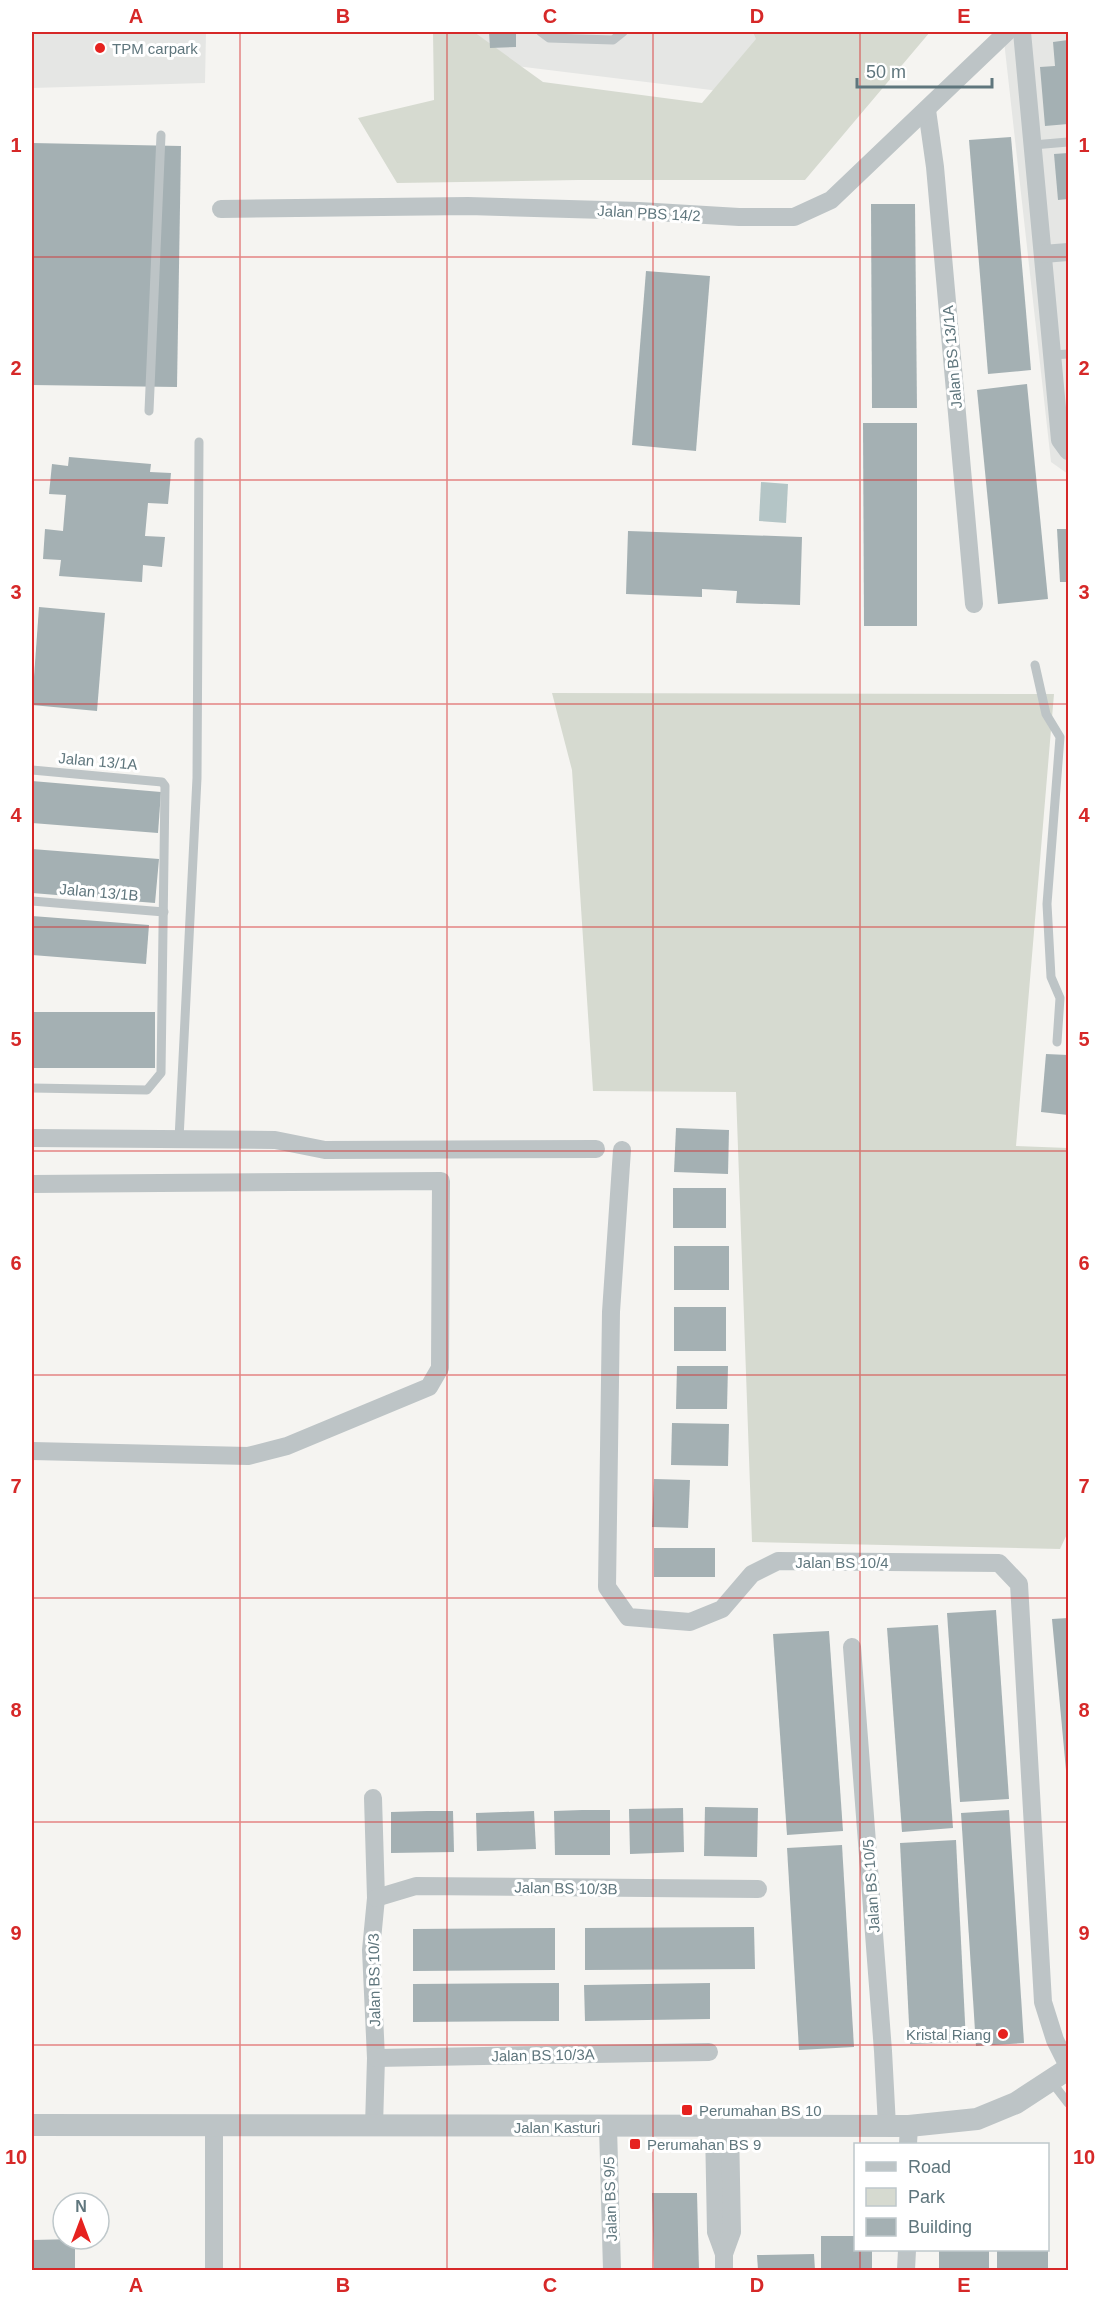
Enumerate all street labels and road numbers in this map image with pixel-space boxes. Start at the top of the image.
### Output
street label: Jalan PBS 14/2 [597,202,701,224]
street label: Jalan BS 13/1A [939,305,965,409]
street label: Jalan 13/1A [58,749,138,773]
street label: Jalan 13/1B [59,880,139,904]
street label: Jalan BS 10/4 [795,1554,889,1571]
street label: Jalan BS 10/5 [859,1839,883,1933]
street label: Jalan BS 10/3B [514,1879,618,1897]
street label: Jalan BS 10/3 [365,1933,383,2027]
street label: Jalan BS 10/3A [491,2046,595,2064]
street label: Jalan Kasturi [514,2119,600,2136]
street label: Jalan BS 9/5 [600,2156,620,2242]

